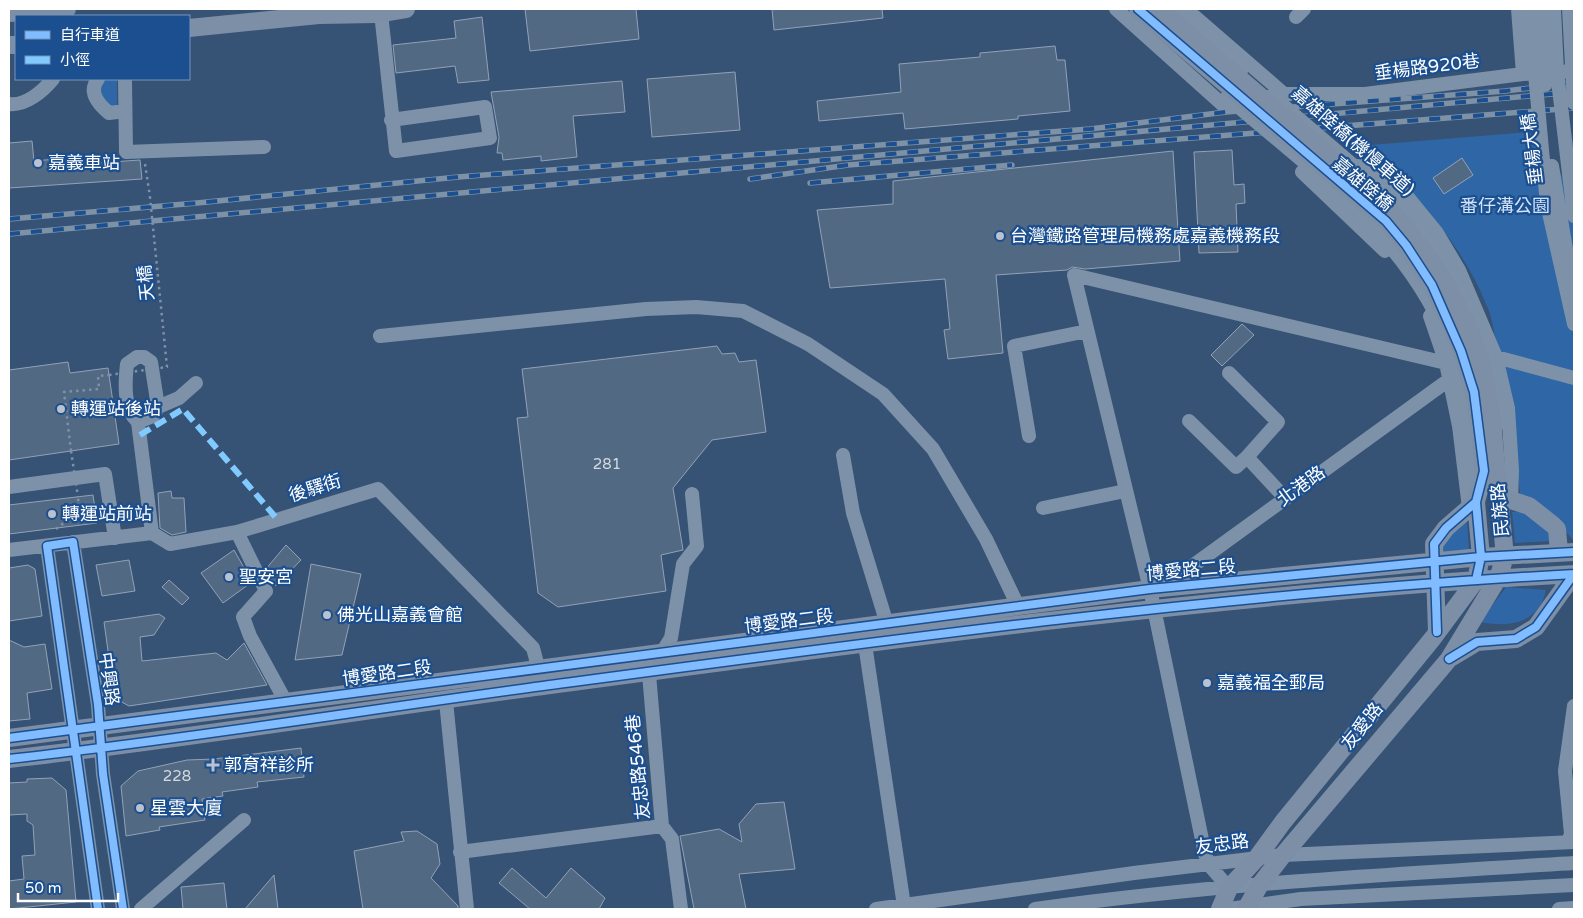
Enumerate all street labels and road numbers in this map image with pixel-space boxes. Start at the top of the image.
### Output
street label: 垂楊路920巷 [1373,50,1481,84]
street label: 嘉雄陸橋(機慢車道) [1287,82,1419,200]
street label: 垂楊大橋 [1517,112,1547,186]
street label: 嘉雄陸橋 [1328,153,1398,215]
street label: 天橋 [133,264,159,302]
street label: 北港路 [1273,461,1329,511]
street label: 後驛街 [286,470,344,506]
street label: 民族路 [1487,482,1513,538]
street label: 博愛路二段 [1145,555,1237,585]
street label: 博愛路二段 [743,605,835,637]
street label: 中興路 [94,651,124,707]
street label: 博愛路二段 [341,656,433,690]
street label: 友愛路 [1336,698,1388,754]
street label: 友忠路546巷 [622,713,654,821]
street label: 友忠路 [1194,830,1250,858]

